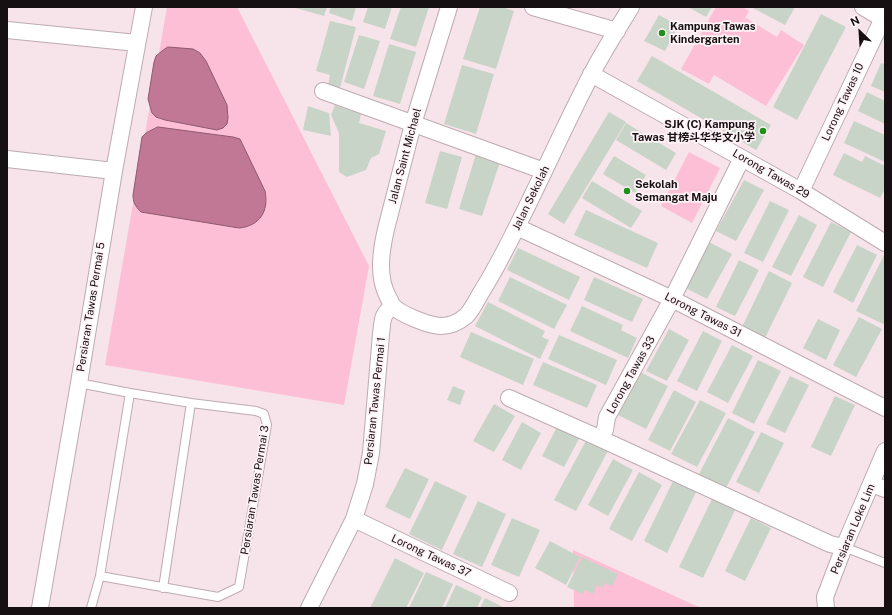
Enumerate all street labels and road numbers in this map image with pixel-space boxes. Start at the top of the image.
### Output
street label: Lorong Tawas 10 [819,61,867,143]
street label: Jalan Saint Michael [386,107,424,205]
street label: Lorong Tawas 29 [730,147,812,201]
street label: Jalan Sekolah [510,164,552,232]
street label: Persiaran Tawas Permai 5 [74,241,108,373]
street label: Lorong Tawas 31 [662,290,744,340]
street label: Lorong Tawas 33 [604,334,658,416]
street label: Persiaran Tawas Permai 1 [362,336,388,466]
street label: Persiaran Tawas Permai 3 [238,424,272,556]
street label: Persiaran Loke Lim [828,482,878,576]
street label: Lorong Tawas 37 [389,532,473,580]

